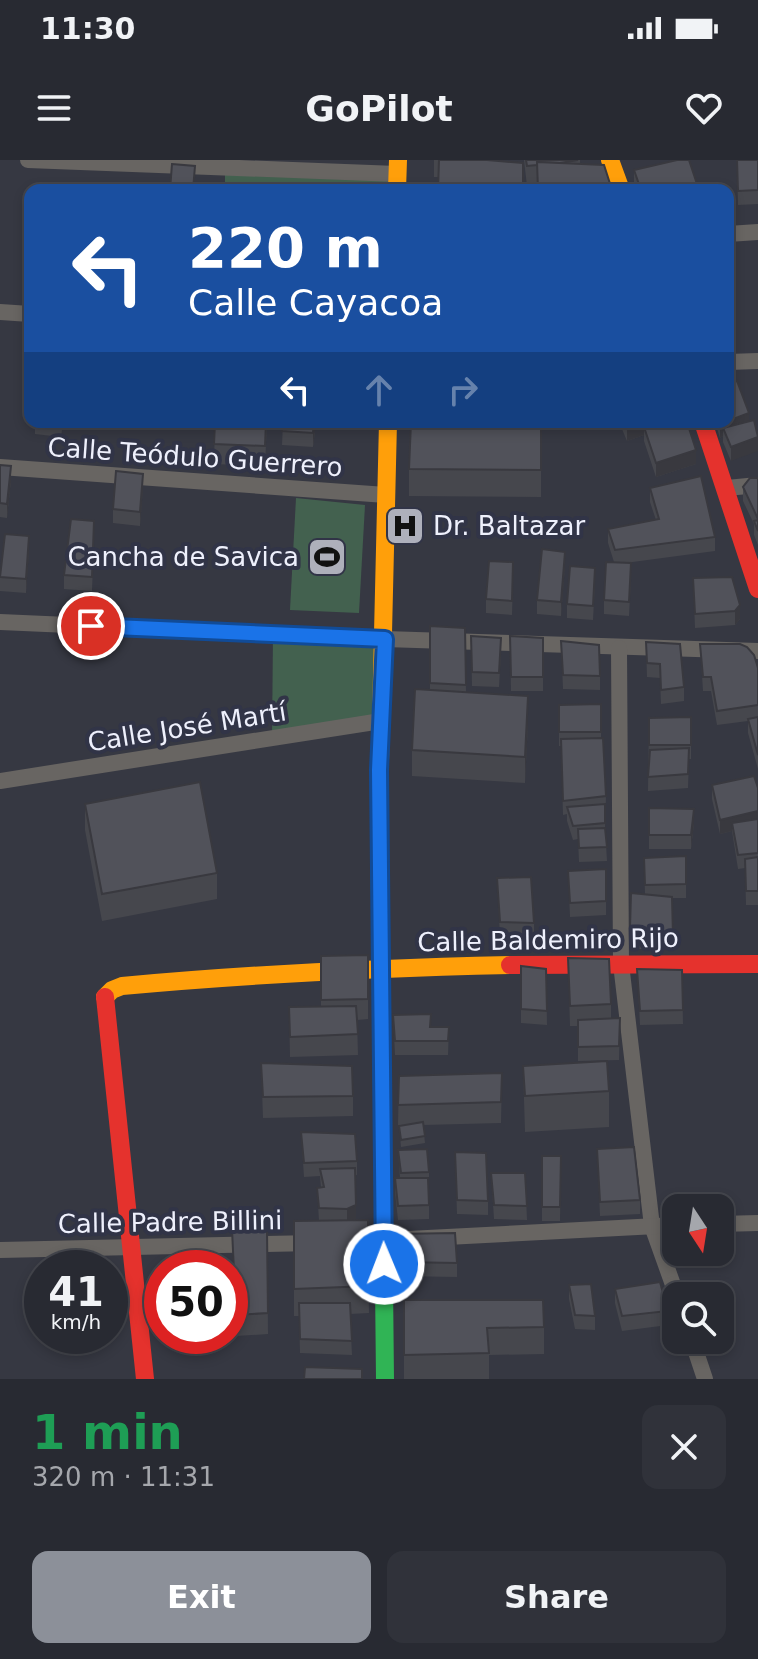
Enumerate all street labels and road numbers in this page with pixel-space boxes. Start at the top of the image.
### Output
street label: Calle Teódulo Guerrero [47,432,343,482]
street label: Calle José Martí [86,696,289,758]
street label: Calle Baldemiro Rijo [417,923,679,957]
street label: Calle Padre Billini [57,1205,283,1239]

